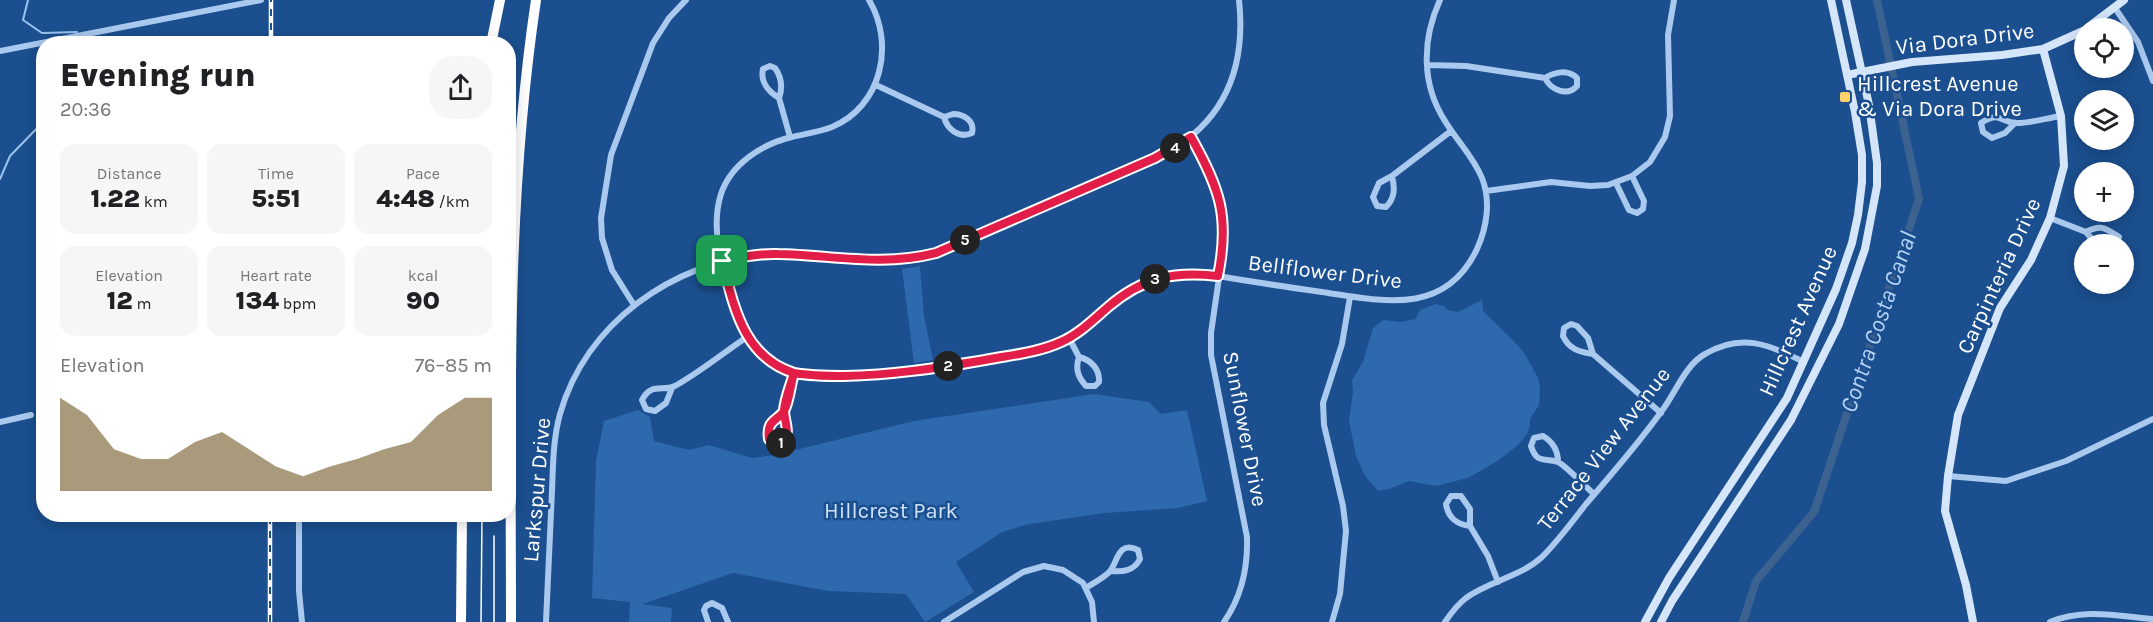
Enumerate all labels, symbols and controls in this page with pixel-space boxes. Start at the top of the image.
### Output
street label: Via Dora Drive [1894,18,2036,60]
map controls [2074,18,2134,294]
button: locate [2074,18,2134,78]
text: Evening run [60,56,256,94]
button: share [429,56,492,119]
place label: Hillcrest Avenue & Via Dora Drive [1857,71,2022,122]
marker: Hillcrest Avenue & Via Dora Drive [1838,90,1852,104]
button: layers [2074,90,2134,150]
text: 20:36 [60,98,111,121]
pin: 4 [1160,133,1190,163]
text: 4 [1170,138,1180,157]
button: + [2074,162,2134,222]
text: Distance [97,164,161,183]
text: Time [258,164,294,183]
text: Pace [406,164,440,183]
text: 1.22 [90,183,140,214]
text: 5:51 [251,183,301,214]
text: 4:48 [376,183,435,214]
text: km [140,192,168,211]
text: /km [435,192,470,211]
street label: Carpinteria Drive [1951,194,2047,358]
pin: 5 [950,225,980,255]
water label: Contra Costa Canal [1834,228,1922,416]
text: 5 [960,230,970,249]
button: − [2074,234,2134,294]
pin [696,235,747,286]
street label: Hillcrest Avenue [1753,242,1843,400]
icon: arrive [705,244,738,277]
street label: Bellflower Drive [1247,250,1403,294]
pin: 3 [1140,264,1170,294]
text: Elevation [95,266,163,285]
text: Heart rate [240,266,312,285]
text: kcal [408,266,438,285]
text: 3 [1150,269,1160,288]
text: 12 [106,285,133,316]
text: 134 [235,285,279,316]
text: 90 [406,285,440,316]
text: m [133,294,152,313]
text: bpm [279,294,317,313]
street label: Sunflower Drive [1217,349,1273,509]
pin: 2 [933,351,963,381]
text: Elevation [60,354,145,377]
text: 76–85 m [415,354,492,377]
text: 2 [943,356,953,375]
street label: Terrace View Avenue [1532,362,1676,536]
street label: Larkspur Drive [518,417,556,563]
pin: 1 [766,428,796,458]
text: 1 [778,433,784,452]
park label: Hillcrest Park [824,498,958,524]

